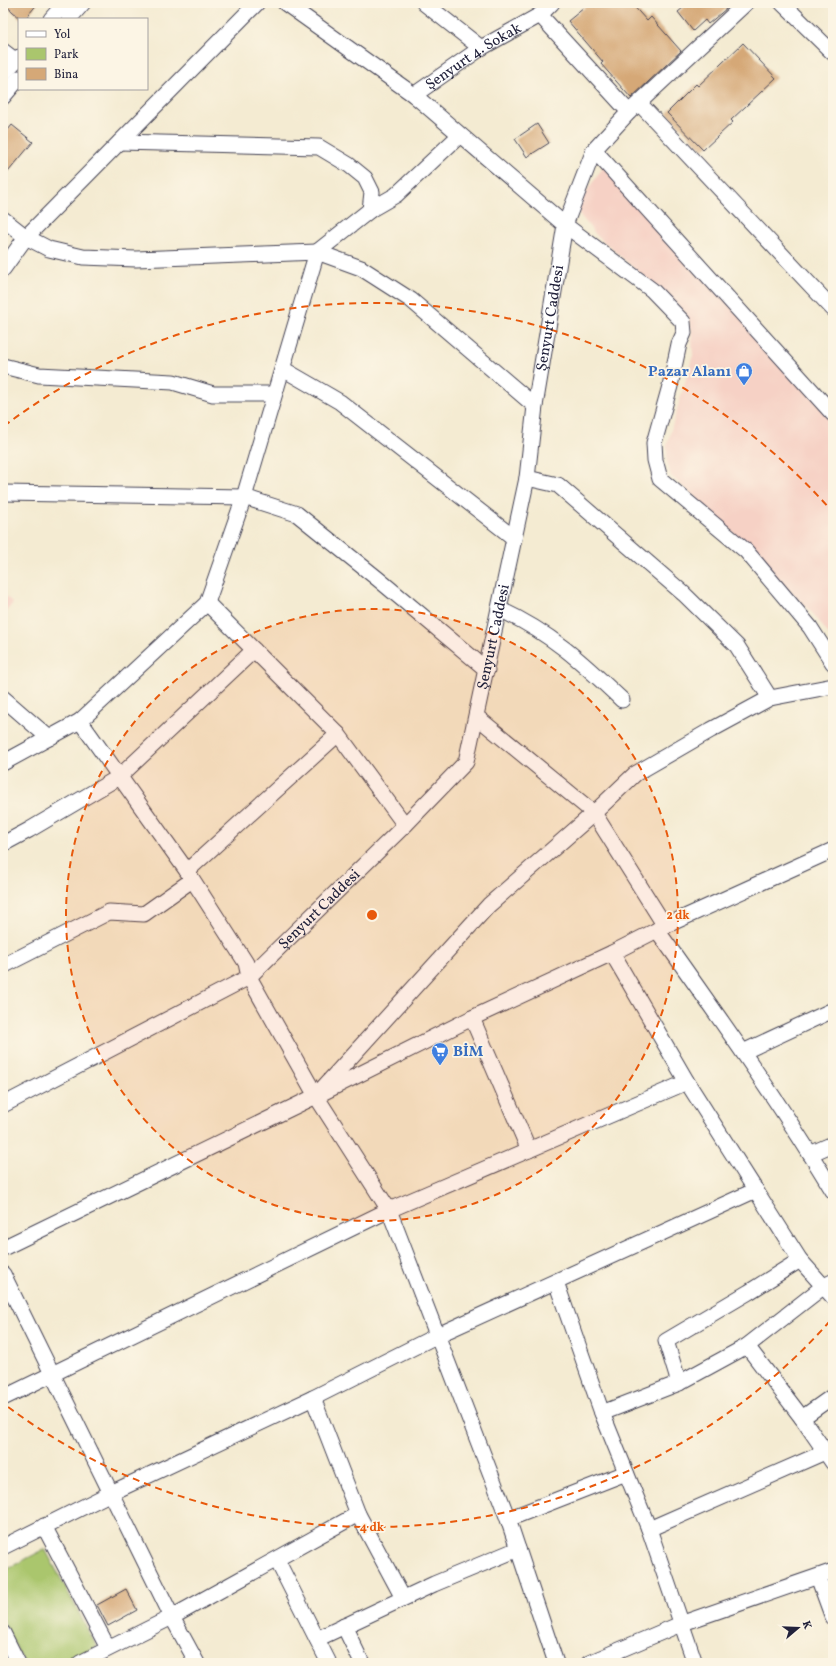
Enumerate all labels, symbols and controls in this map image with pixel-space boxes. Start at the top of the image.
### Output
legend [18,18,148,90]
street label: Şenyurt 4. Sokak [422,18,526,96]
text: Yol [54,27,71,43]
text: Park [54,47,79,63]
text: Bina [54,67,78,83]
street label: Şenyurt Caddesi [532,264,570,373]
shop icon: Pazar Alanı [734,361,754,386]
place label: Pazar Alanı [648,362,731,383]
street label: Şenyurt Caddesi [473,582,516,692]
street label: Şenyurt Caddesi [274,865,366,955]
centre of rings [365,908,379,922]
text: 2 dk [666,908,690,924]
supermarket icon: BİM [430,1041,450,1066]
place label: BİM [453,1042,484,1063]
text: 4 dk [360,1520,385,1536]
north arrow [778,1608,818,1648]
text: K [798,1619,814,1631]

